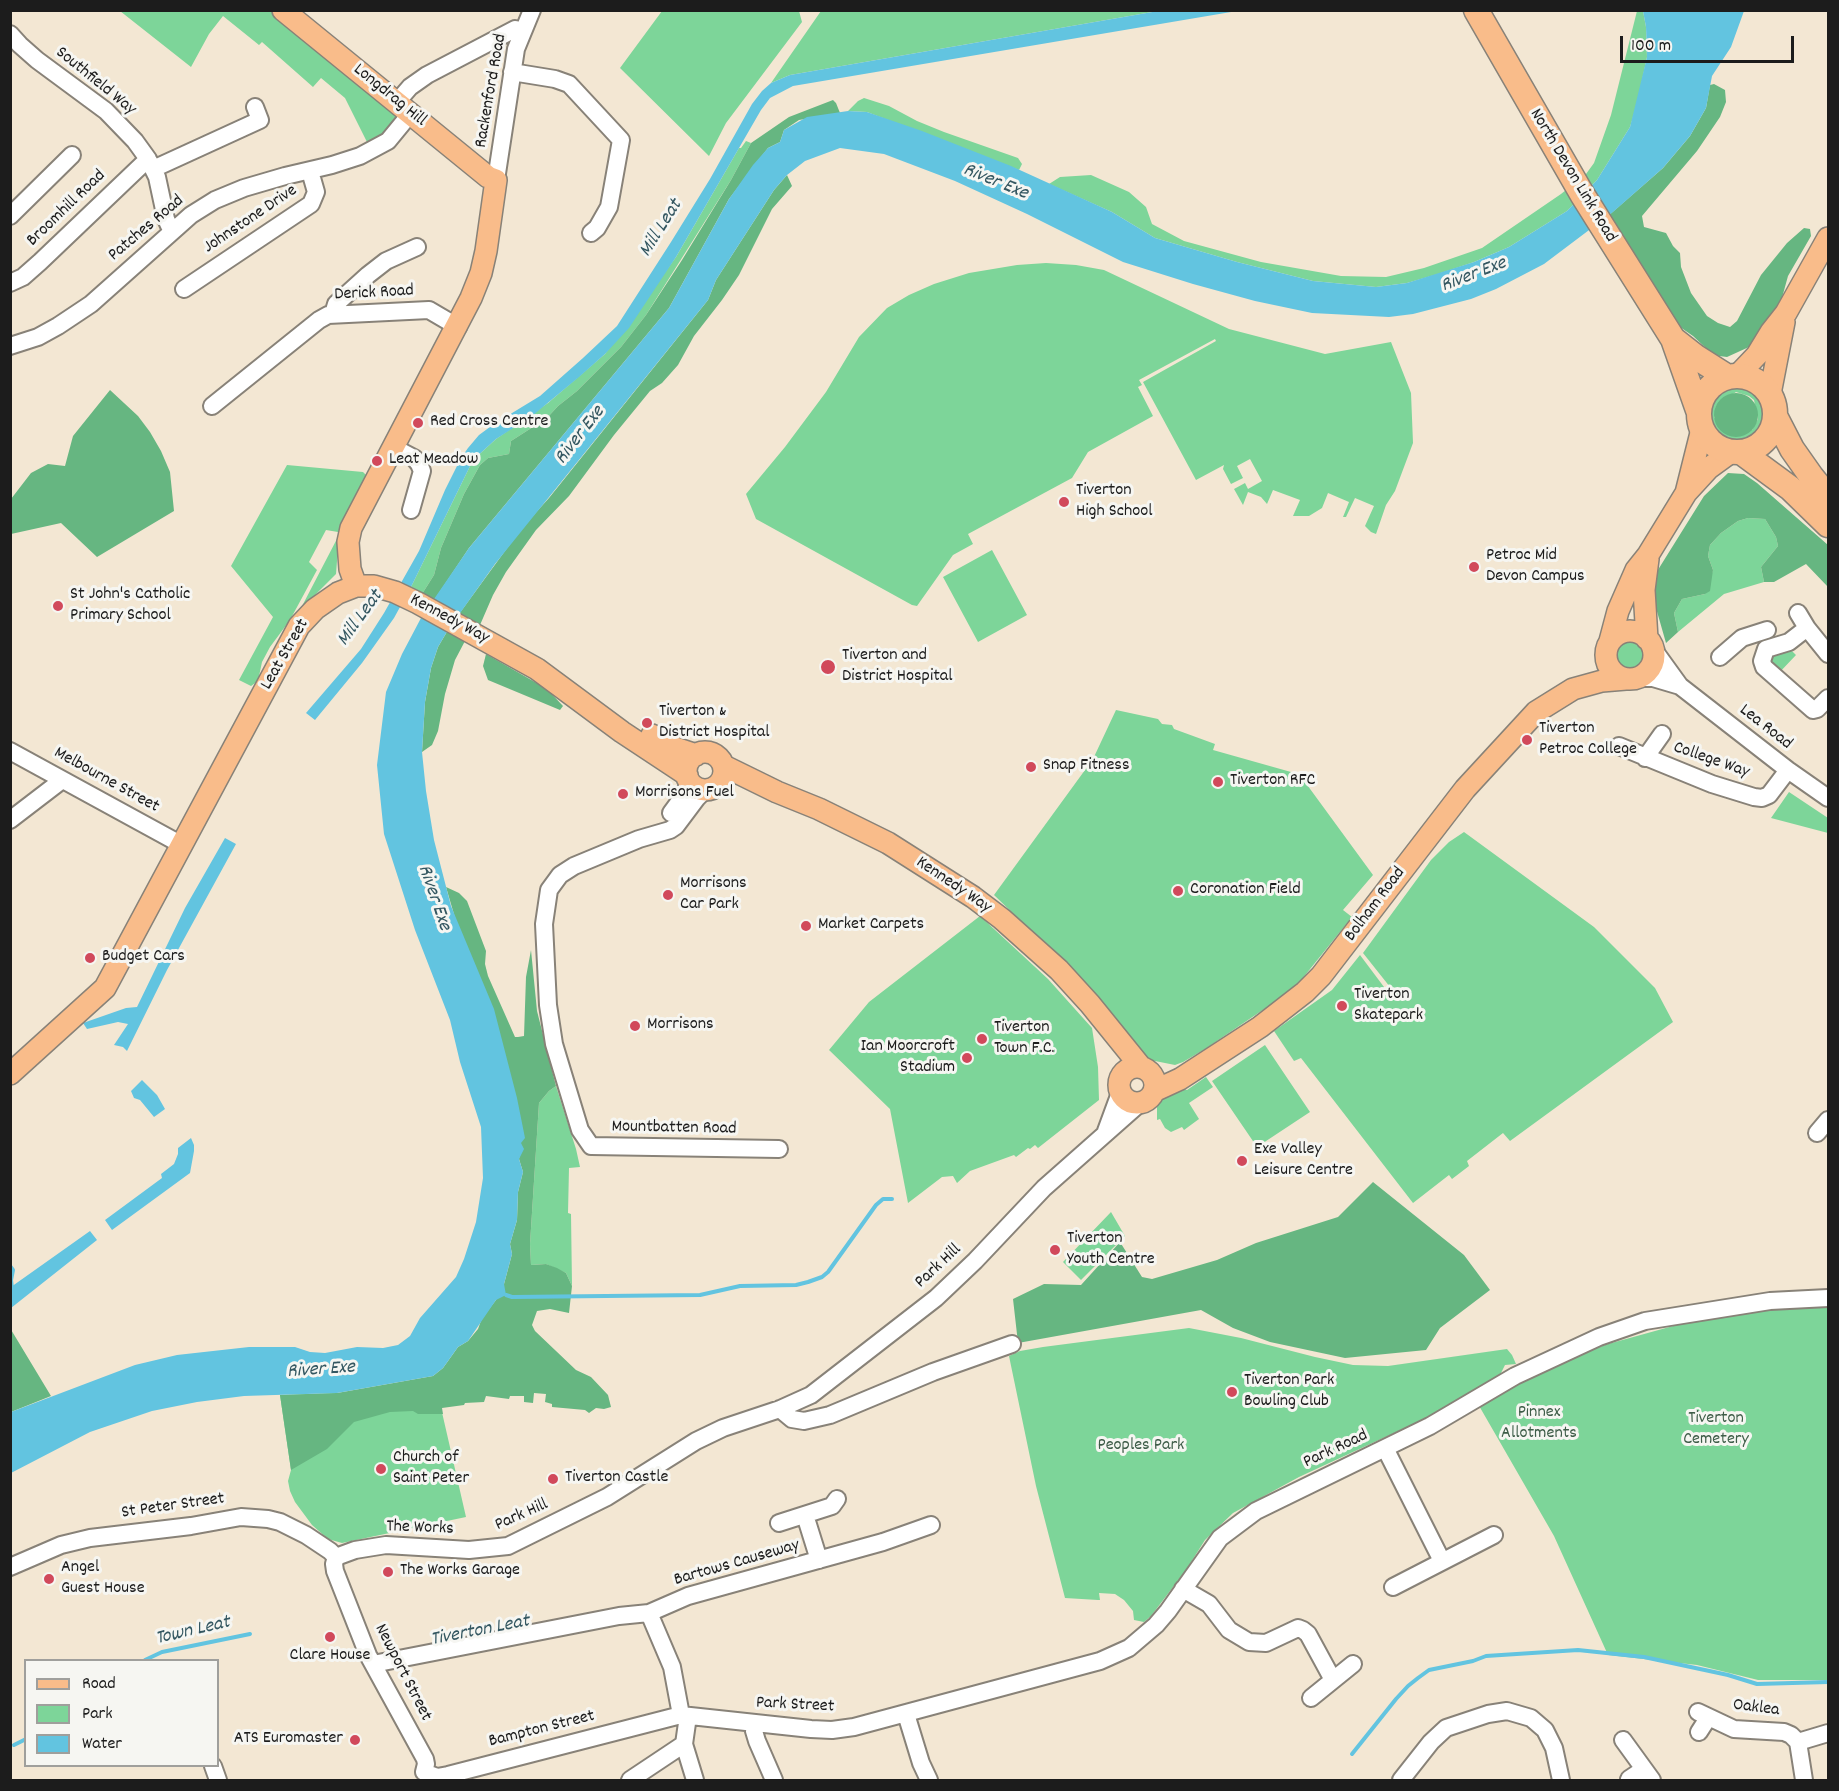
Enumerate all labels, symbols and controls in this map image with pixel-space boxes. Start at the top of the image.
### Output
scale bar [1623,24,1797,62]
street label: Rackenford Road [471,32,513,150]
text: 100 m [1631,34,1671,59]
street label: Southfield Way [50,43,140,121]
street label: Longdrag Hill [348,60,430,132]
street label: North Devon Link Road [1524,105,1620,247]
water label: River Exe [959,159,1031,207]
street label: Broomhill Road [23,166,111,252]
street label: Johnstone Drive [200,181,302,259]
street label: Patches Road [105,191,189,267]
water label: Mill Leat [635,196,689,262]
water label: River Exe [1438,253,1510,299]
street label: Derick Road [334,281,414,307]
water label: River Exe [551,402,611,470]
place label: Red Cross Centre [430,412,548,434]
marker: Red Cross Centre [411,416,425,430]
place label: Leat Meadow [389,450,478,472]
marker: Leat Meadow [370,454,384,468]
place label: Tiverton High School [1076,481,1152,524]
marker: Tiverton High School [1057,495,1071,509]
place label: Petroc Mid Devon Campus [1486,546,1584,588]
marker: Petroc Mid Devon Campus [1467,560,1481,574]
place label: St John's Catholic Primary School [70,585,190,628]
water label: Mill Leat [333,586,389,652]
street label: Kennedy Way [406,590,492,650]
marker: St John's Catholic Primary School [51,599,65,613]
street label: Leat Street [257,616,315,694]
place label: Tiverton and District Hospital [842,646,953,688]
marker: Tiverton and District Hospital [819,658,837,676]
street label: Lea Road [1734,701,1796,755]
place label: Tiverton & District Hospital [659,702,770,744]
marker: Tiverton & District Hospital [640,716,654,730]
place label: Tiverton Petroc College [1539,719,1637,762]
marker: Tiverton Petroc College [1520,733,1534,747]
street label: College Way [1670,738,1752,784]
street label: Melbourne Street [50,743,162,819]
place label: Snap Fitness [1043,756,1129,778]
marker: Snap Fitness [1024,760,1038,774]
place label: Tiverton RFC [1230,771,1315,793]
marker: Tiverton RFC [1211,775,1225,789]
place label: Morrisons Fuel [635,783,734,805]
marker: Morrisons Fuel [616,787,630,801]
street label: Kennedy Way [911,853,995,919]
water label: River Exe [411,862,455,934]
street label: Bolham Road [1341,863,1411,947]
place label: Morrisons Car Park [680,874,747,916]
place label: Coronation Field [1190,880,1301,902]
marker: Coronation Field [1171,884,1185,898]
marker: Morrisons Car Park [661,888,675,902]
place label: Market Carpets [818,915,924,937]
marker: Market Carpets [799,919,813,933]
place label: Budget Cars [102,947,185,969]
marker: Budget Cars [83,951,97,965]
place label: Tiverton Skatepark [1354,985,1423,1028]
marker: Tiverton Skatepark [1335,999,1349,1013]
place label: Morrisons [647,1015,714,1037]
place label: Tiverton Town F.C. [994,1018,1055,1060]
marker: Morrisons [628,1019,642,1033]
marker: Tiverton Town F.C. [975,1032,989,1046]
place label: Ian Moorcroft Stadium [860,1037,955,1080]
marker: Ian Moorcroft Stadium [960,1051,974,1065]
street label: Mountbatten Road [611,1117,737,1141]
place label: Exe Valley Leisure Centre [1254,1140,1353,1182]
marker: Exe Valley Leisure Centre [1235,1154,1249,1168]
place label: Tiverton Youth Centre [1067,1229,1155,1272]
street label: Park Hill [911,1240,967,1294]
marker: Tiverton Youth Centre [1048,1243,1062,1257]
water label: River Exe [286,1357,356,1385]
place label: Tiverton Park Bowling Club [1244,1371,1334,1414]
marker: Tiverton Park Bowling Club [1225,1385,1239,1399]
park label: Pinnex Allotments [1501,1403,1577,1446]
park label: Tiverton Cemetery [1683,1409,1749,1452]
street label: Park Road [1300,1426,1372,1474]
park label: Peoples Park [1098,1436,1184,1458]
place label: Church of Saint Peter [393,1448,469,1490]
marker: Church of Saint Peter [374,1462,388,1476]
place label: Tiverton Castle [565,1468,668,1490]
marker: Tiverton Castle [546,1472,560,1486]
street label: St Peter Street [120,1489,226,1525]
street label: Park Hill [492,1495,552,1537]
street label: The Works [386,1517,454,1541]
street label: Bartows Causeway [672,1536,802,1592]
place label: Angel Guest House [61,1558,145,1600]
place label: The Works Garage [400,1561,520,1583]
marker: The Works Garage [381,1565,395,1579]
marker: Angel Guest House [42,1572,56,1586]
water label: Tiverton Leat [429,1611,531,1653]
water label: Town Leat [153,1612,233,1652]
street label: Newport Street [368,1621,436,1725]
marker: Clare House [323,1630,337,1644]
place label: Clare House [290,1646,370,1668]
legend [24,1659,219,1767]
text: Road [82,1672,116,1697]
street label: Park Street [755,1693,835,1719]
street label: Oaklea [1731,1695,1781,1723]
text: Park [82,1702,113,1727]
street label: Bampton Street [487,1706,597,1754]
place label: ATS Euromaster [234,1729,343,1751]
text: Water [82,1732,122,1757]
marker: ATS Euromaster [348,1733,362,1747]

